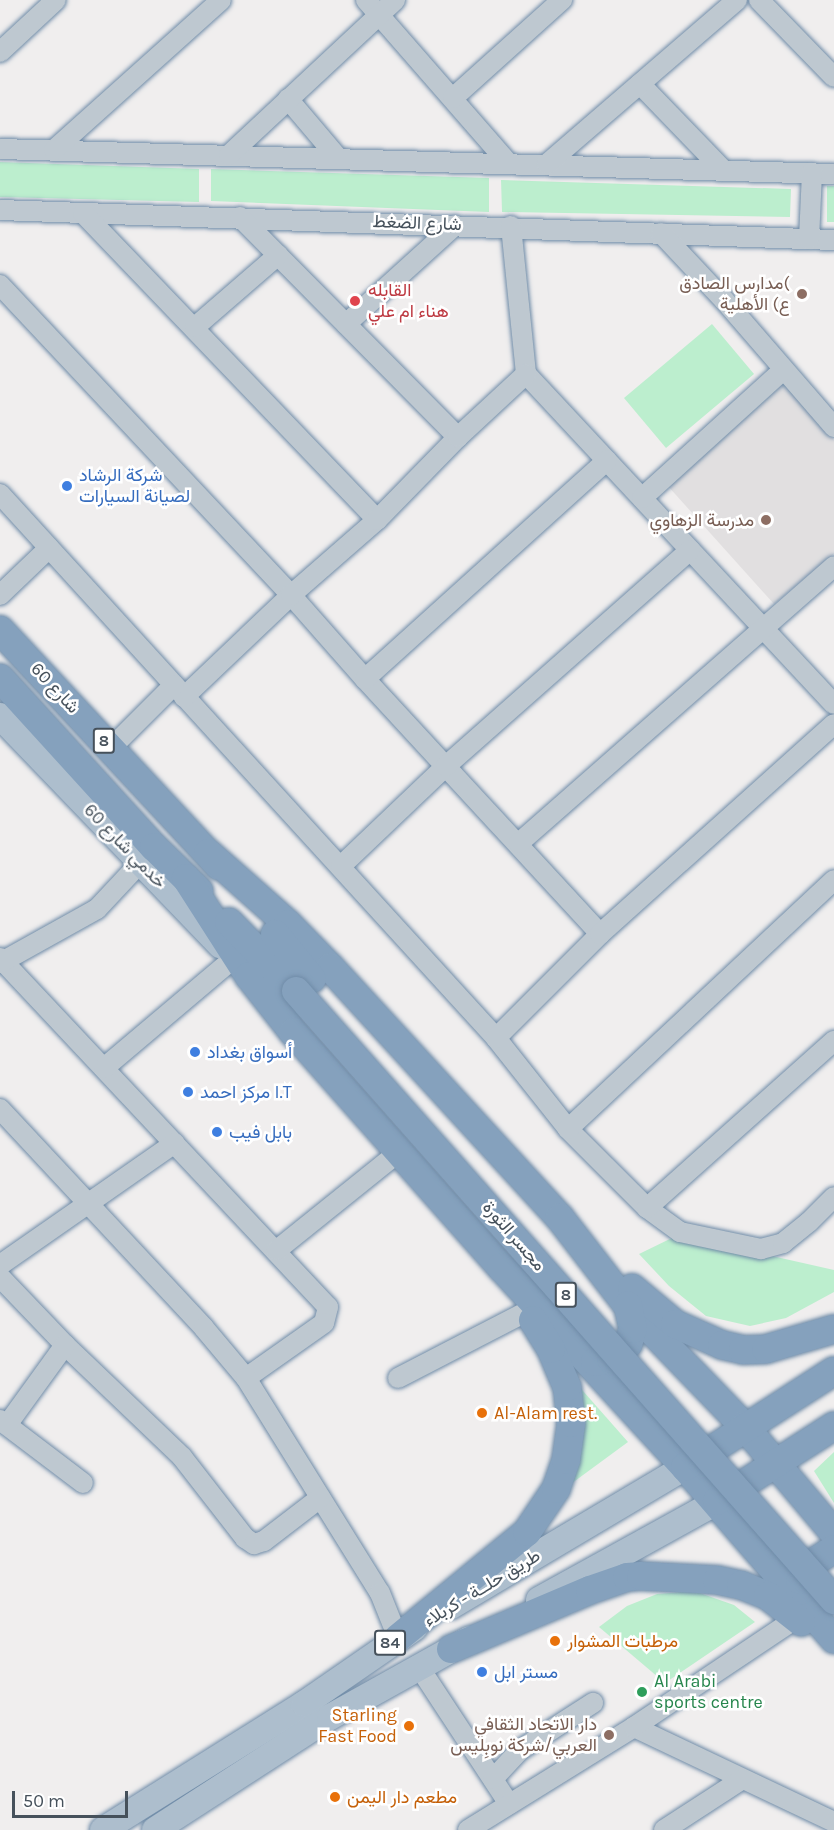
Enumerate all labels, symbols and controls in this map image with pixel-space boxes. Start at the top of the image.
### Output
street label: شارع الضغط [372,211,462,235]
place label: مدارس الصادق( ع) الأهلية [679,273,790,316]
place label: القابله هناء ام علي [368,280,449,322]
marker: مدارس الصادق( ع) الأهلية [795,287,809,301]
marker: القابله هناء ام علي [346,292,364,310]
place label: شركة الرشاد لصيانة السيارات [79,465,190,508]
marker: شركة الرشاد لصيانة السيارات [60,479,74,493]
place label: مدرسة الزهاوي [649,509,754,531]
marker: مدرسة الزهاوي [759,513,773,527]
street label: شارع 60 [26,658,84,718]
road number: 8 [92,728,116,754]
street label: خدمي شارع 60 [79,799,171,893]
place label: أسواق بغداد [207,1041,292,1063]
marker: أسواق بغداد [188,1045,202,1059]
place label: مركز احمد I.T [200,1081,292,1103]
marker: مركز احمد I.T [181,1085,195,1099]
place label: بابل فيب [229,1121,292,1143]
marker: بابل فيب [210,1125,224,1139]
street label: مجسر الثورة [478,1197,550,1275]
road number: 8 [554,1282,578,1308]
place label: Al-Alam rest. [494,1402,597,1424]
marker: Al-Alam rest. [475,1406,489,1420]
street label: طريق حلــة - كربلاء [420,1545,544,1631]
road number: 84 [374,1630,406,1656]
place label: مرطبات المشوار [567,1630,678,1652]
marker: مرطبات المشوار [548,1634,562,1648]
place label: مستر ابل [494,1661,558,1683]
marker: مستر ابل [475,1665,489,1679]
place label: Al Arabi sports centre [654,1671,763,1714]
marker: Al Arabi sports centre [635,1685,649,1699]
place label: Starling Fast Food [318,1705,397,1748]
place label: دار الاتحاد الثقافي العربي/شركة نوبِليس [450,1714,597,1756]
marker: Starling Fast Food [402,1719,416,1733]
marker: دار الاتحاد الثقافي العربي/شركة نوبِليس [602,1728,616,1742]
scale bar [15,1779,130,1817]
place label: مطعم دار اليمن [347,1786,457,1808]
text: 50 m [23,1790,65,1812]
marker: مطعم دار اليمن [328,1790,342,1804]

